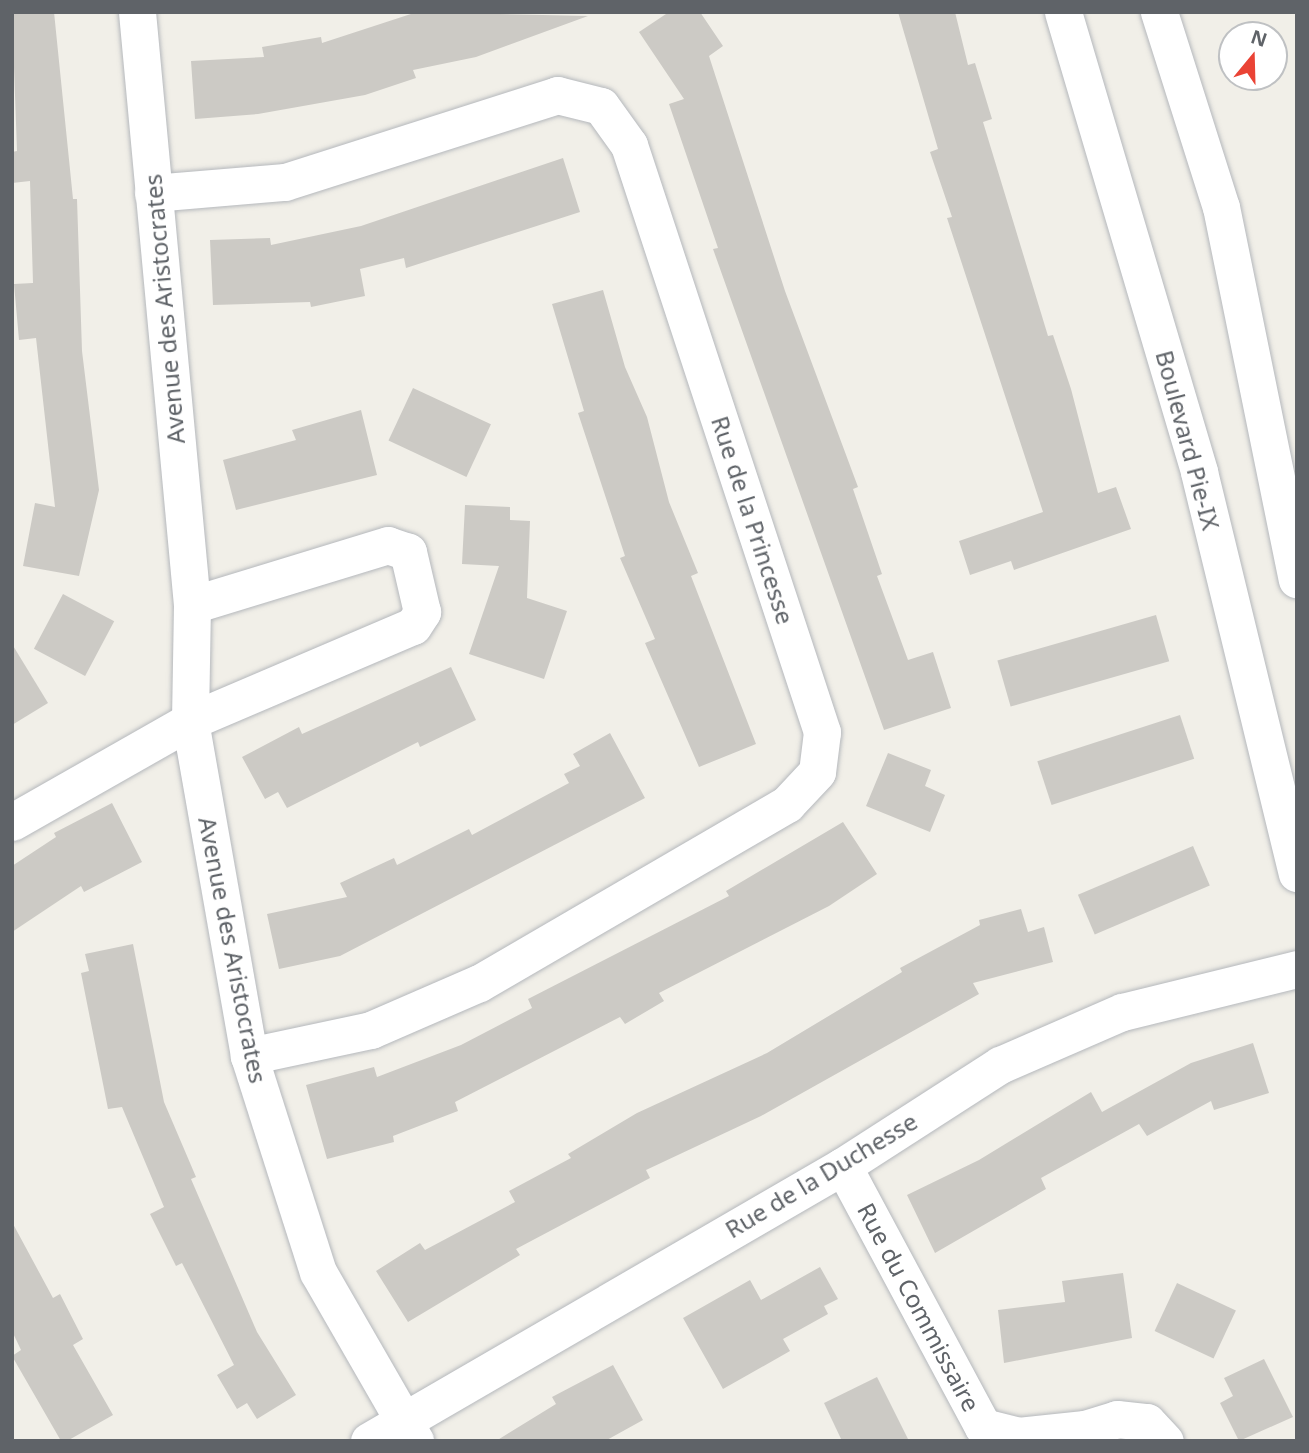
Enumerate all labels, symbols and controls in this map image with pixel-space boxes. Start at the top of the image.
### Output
north arrow [1218,21,1288,91]
text: N [1248,23,1271,53]
street label: Avenue des Aristocrates [138,173,190,445]
street label: Boulevard Pie-IX [1150,347,1226,533]
street label: Rue de la Princesse [706,412,800,628]
street label: Avenue des Aristocrates [193,814,273,1086]
street label: Rue de la Duchesse [720,1106,922,1244]
street label: Rue du Commissaire [852,1198,986,1416]

